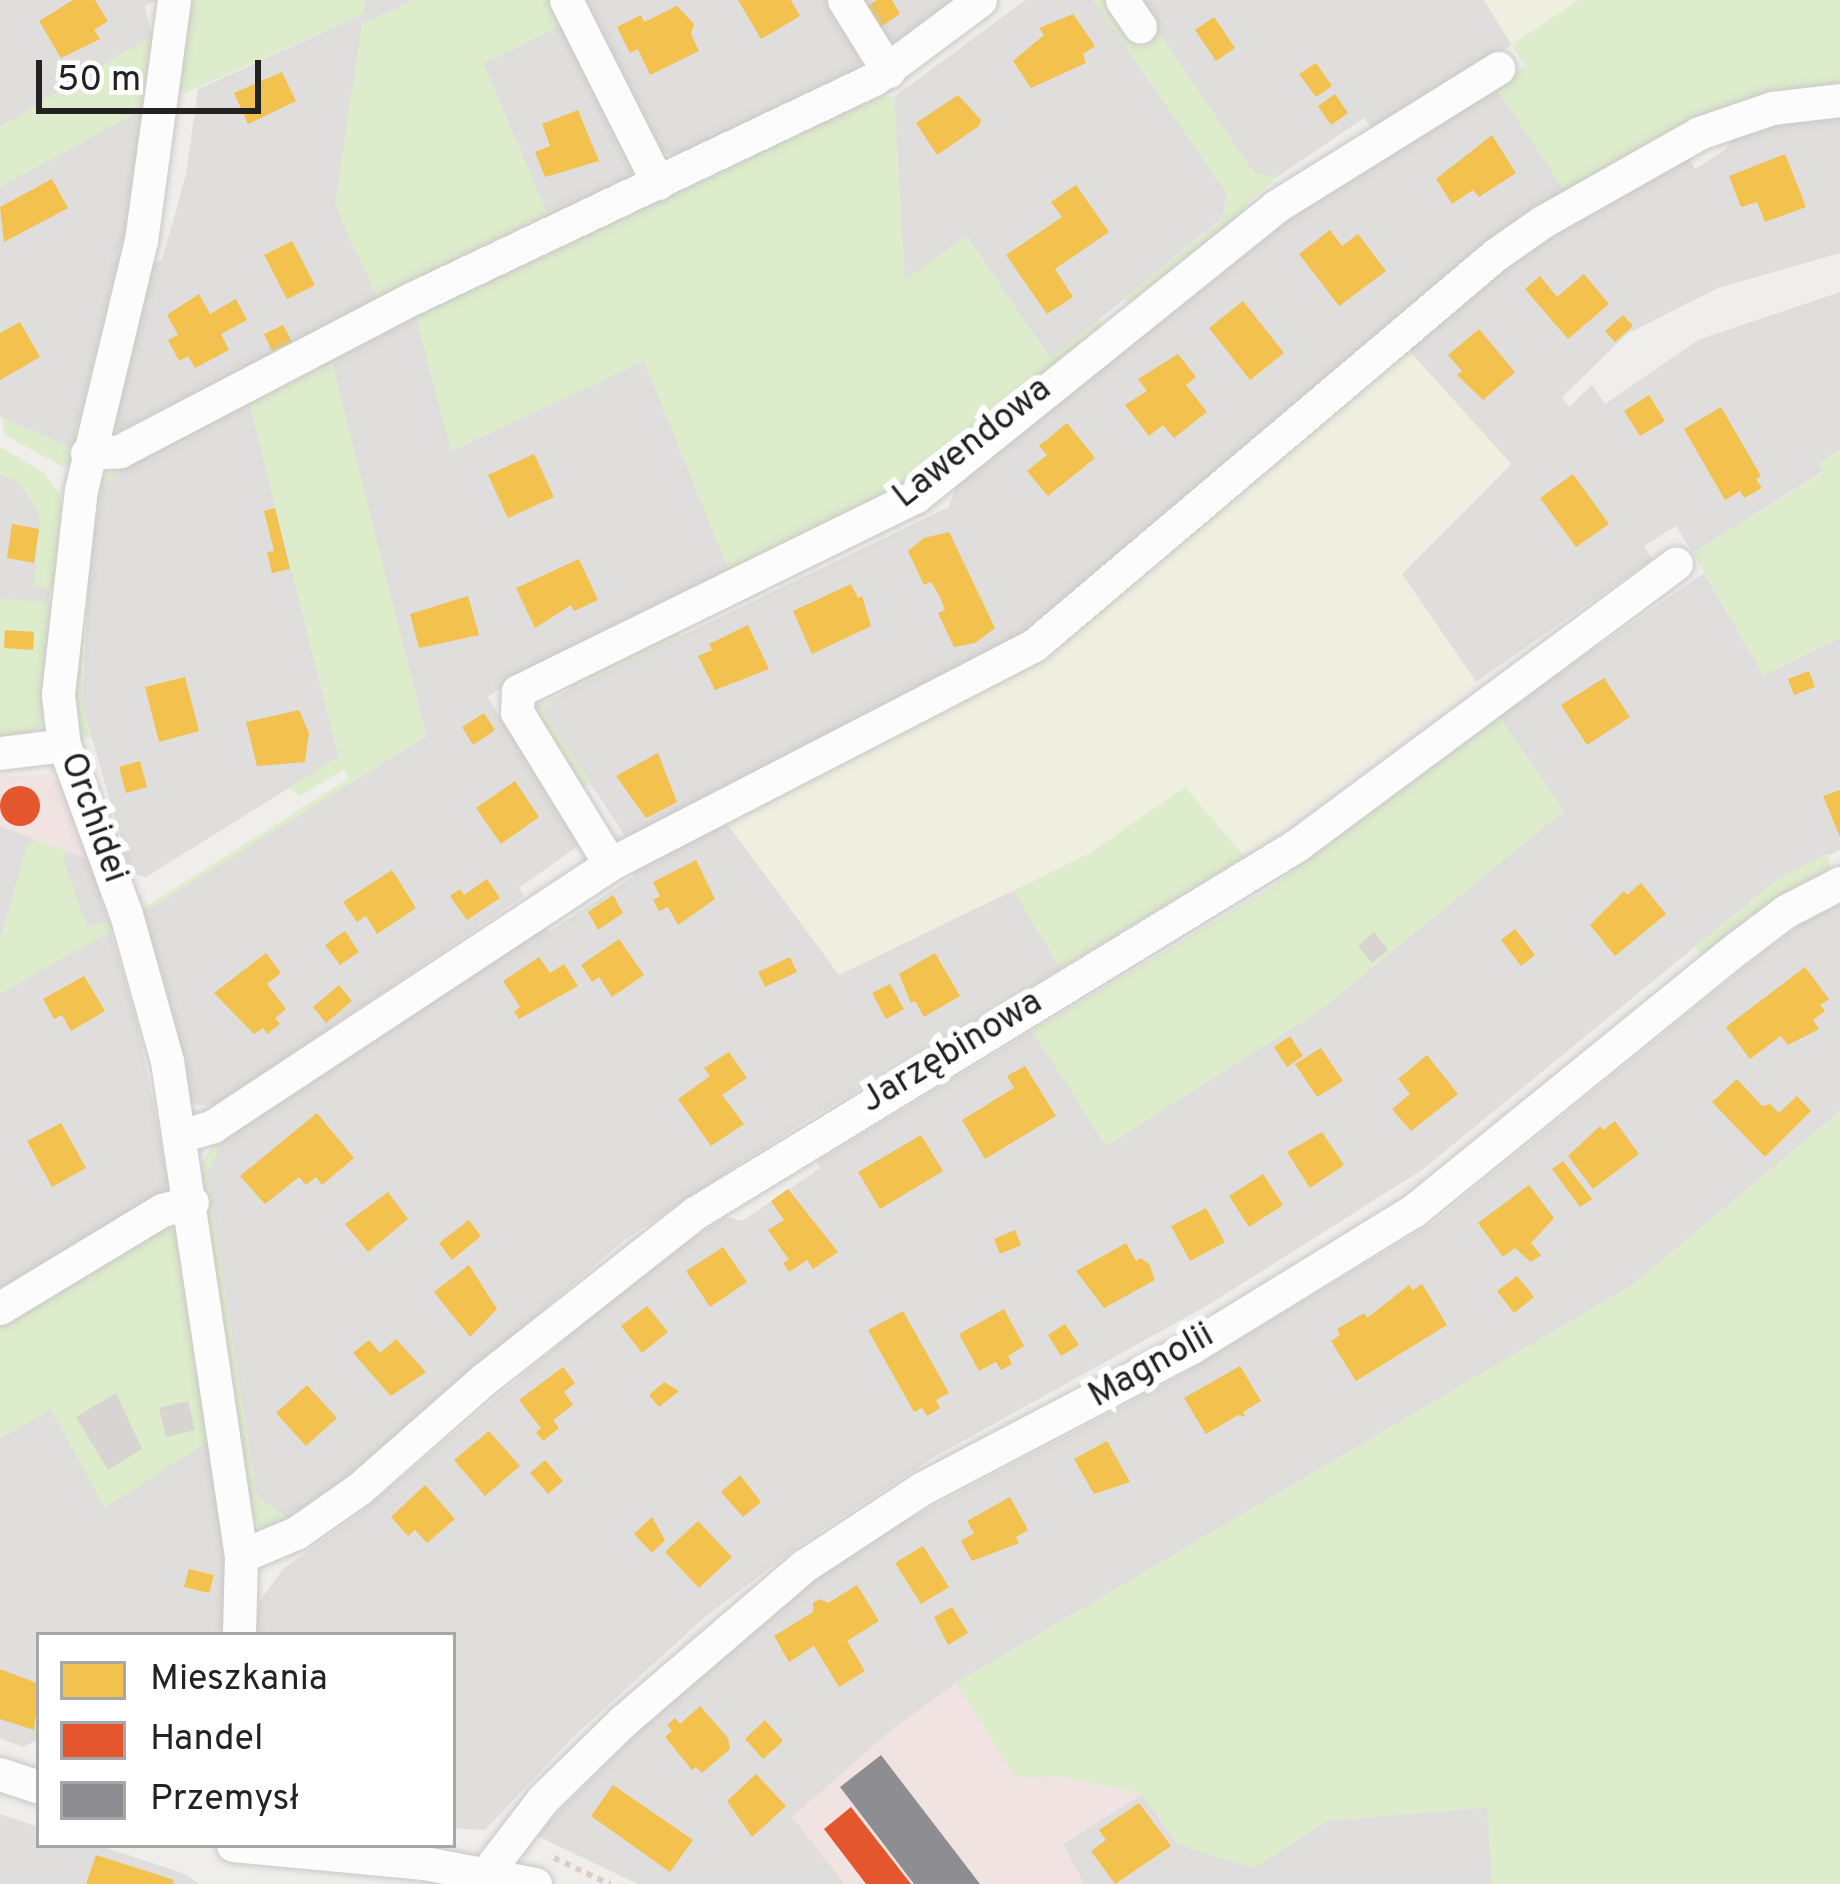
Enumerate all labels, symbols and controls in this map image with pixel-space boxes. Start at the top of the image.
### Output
scale bar [42,36,267,110]
text: 50 m [57,58,141,104]
street label: Lawendowa [885,369,1061,519]
street label: Orchidei [48,747,136,889]
street label: Jarzębinowa [853,982,1051,1124]
street label: Magnolii [1082,1315,1222,1419]
legend [36,1632,456,1848]
text: Mieszkania [150,1657,328,1703]
text: Handel [150,1717,263,1763]
text: Przemysł [150,1777,299,1823]

